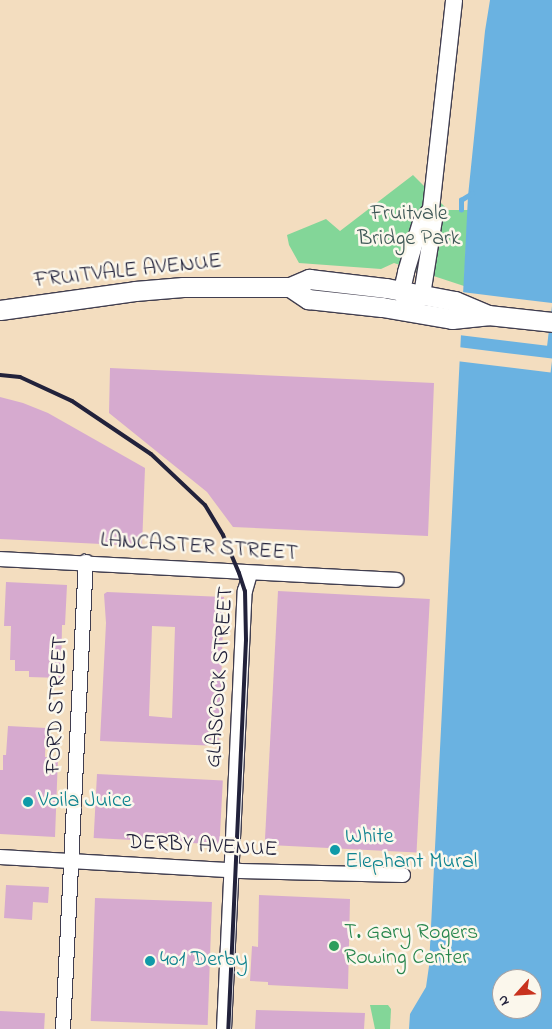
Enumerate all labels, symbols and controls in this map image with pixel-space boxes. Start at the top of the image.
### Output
park label: Fruitvale Bridge Park [358,201,460,252]
street label: FRUITVALE AVENUE [33,249,223,295]
street label: LANCASTER STREET [99,528,299,568]
street label: GLASCOCK STREET [201,585,241,769]
street label: FORD STREET [41,636,75,774]
place label: Voila Juice [38,789,132,815]
marker: Voila Juice [22,796,34,808]
place label: White Elephant Mural [345,824,478,876]
street label: DERBY AVENUE [126,830,278,864]
marker: White Elephant Mural [329,844,341,856]
place label: T. Gary Rogers Rowing Center [344,920,478,971]
marker: T. Gary Rogers Rowing Center [328,940,340,952]
place label: 401 Derby [160,948,248,974]
marker: 401 Derby [144,955,156,967]
north arrow [492,969,542,1019]
text: N [492,992,515,1009]

